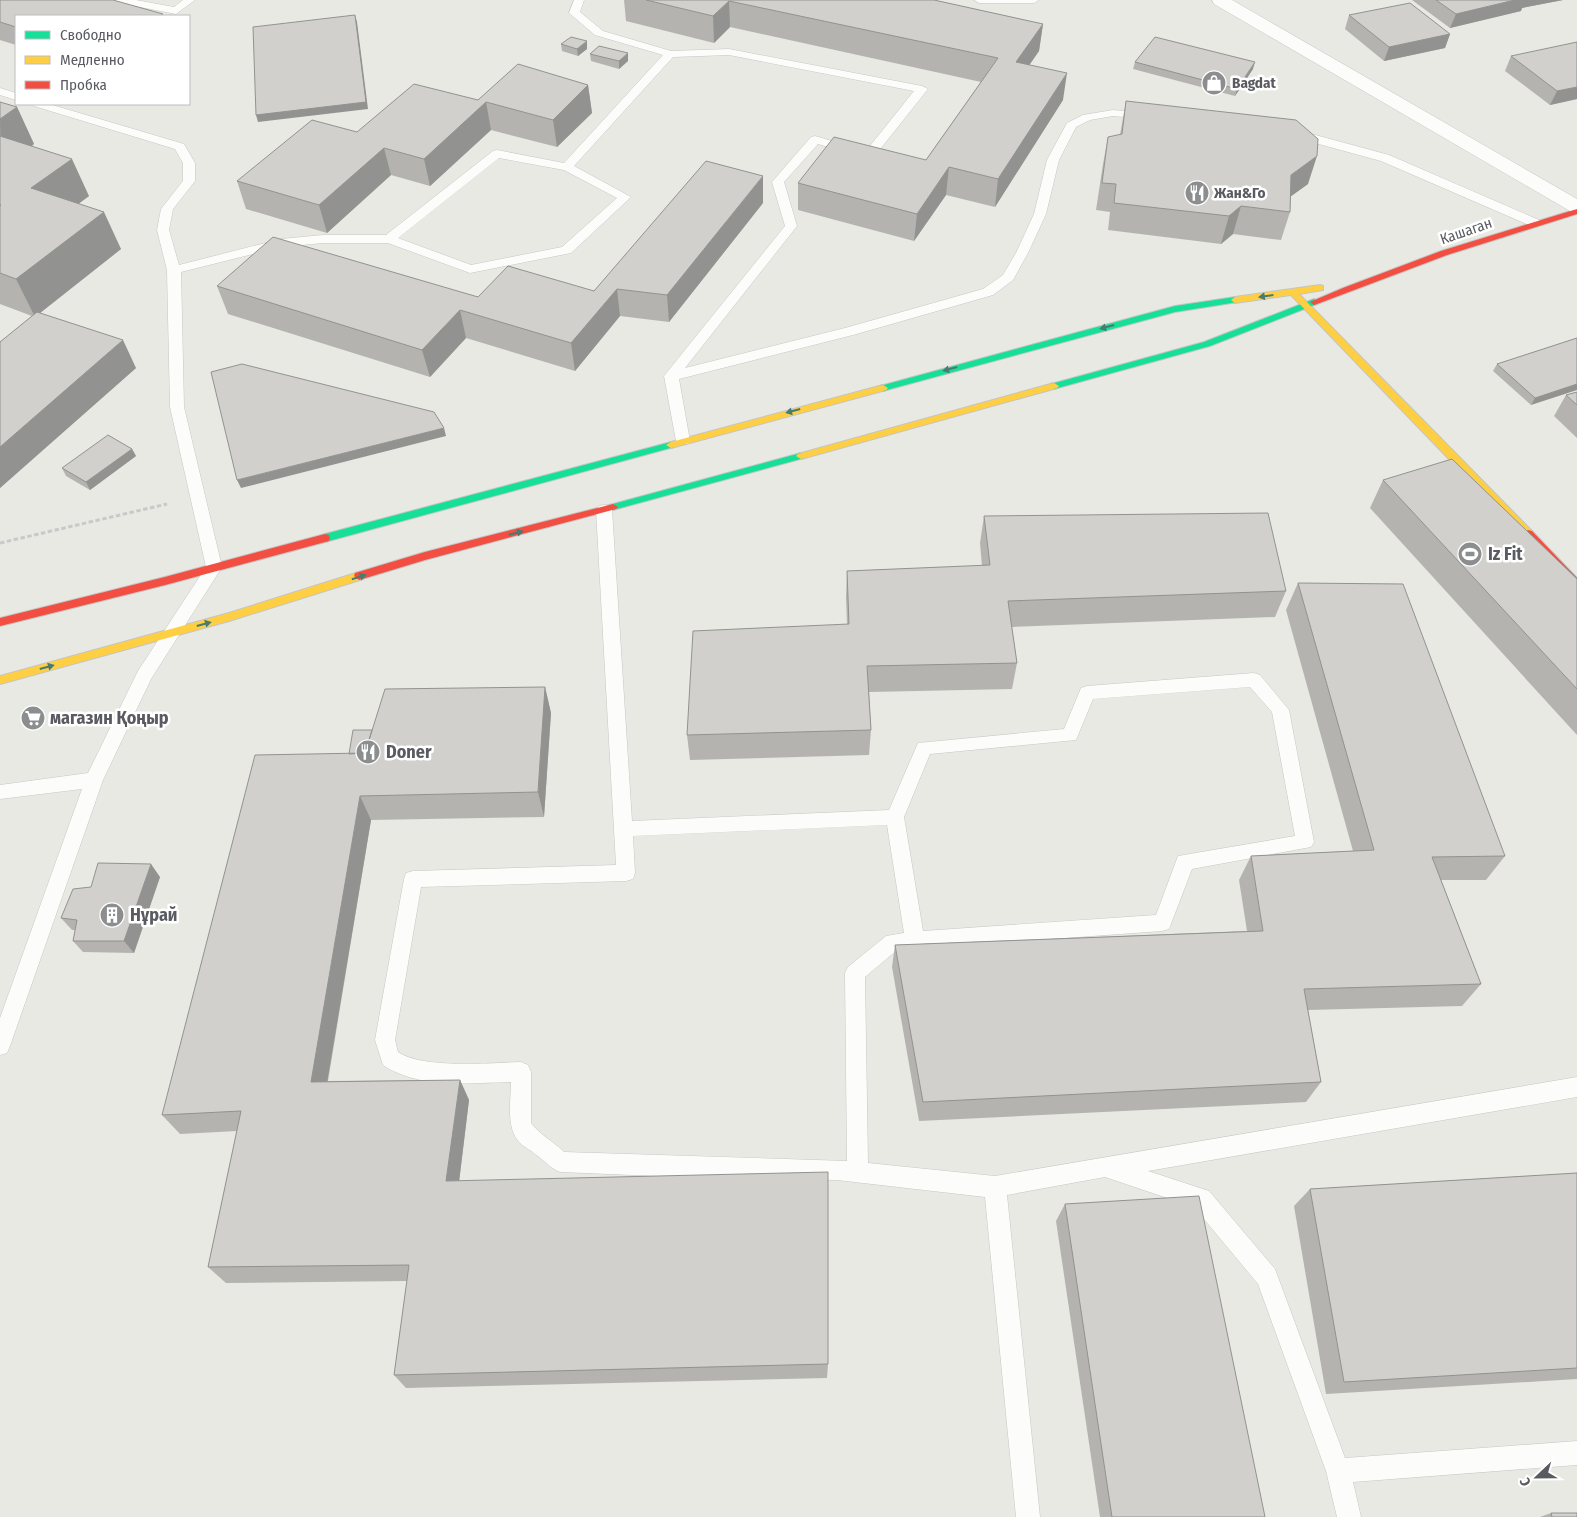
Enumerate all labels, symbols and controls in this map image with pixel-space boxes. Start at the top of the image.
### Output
legend [15,15,190,105]
text: Свободно [60,26,122,44]
text: Медленно [60,51,125,69]
shop icon: Bagdat [1201,70,1227,96]
place label: Bagdat [1232,74,1276,92]
text: Пробка [60,76,107,94]
restaurant icon: Жан&Го [1184,180,1210,206]
place label: Жан&Го [1213,184,1265,202]
street label: Кашаган [1438,214,1494,248]
one-way arrow [1258,292,1274,300]
one-way arrow [1099,323,1115,331]
one-way arrow [942,365,958,373]
one-way arrow [786,407,801,415]
one-way arrow [508,529,523,537]
sports icon: Iz Fit [1457,541,1483,567]
place label: Iz Fit [1488,543,1523,565]
one-way arrow [352,572,367,580]
one-way arrow [196,620,211,628]
one-way arrow [39,663,55,671]
supermarket icon: магазин Қоңыр [20,705,46,731]
place label: магазин Қоңыр [50,707,169,729]
restaurant icon: Doner [355,739,381,765]
place label: Doner [386,741,432,763]
building icon: Нұрай [99,902,125,928]
place label: Нұрай [130,904,178,926]
north arrow [1512,1452,1562,1502]
text: С [1516,1474,1535,1488]

